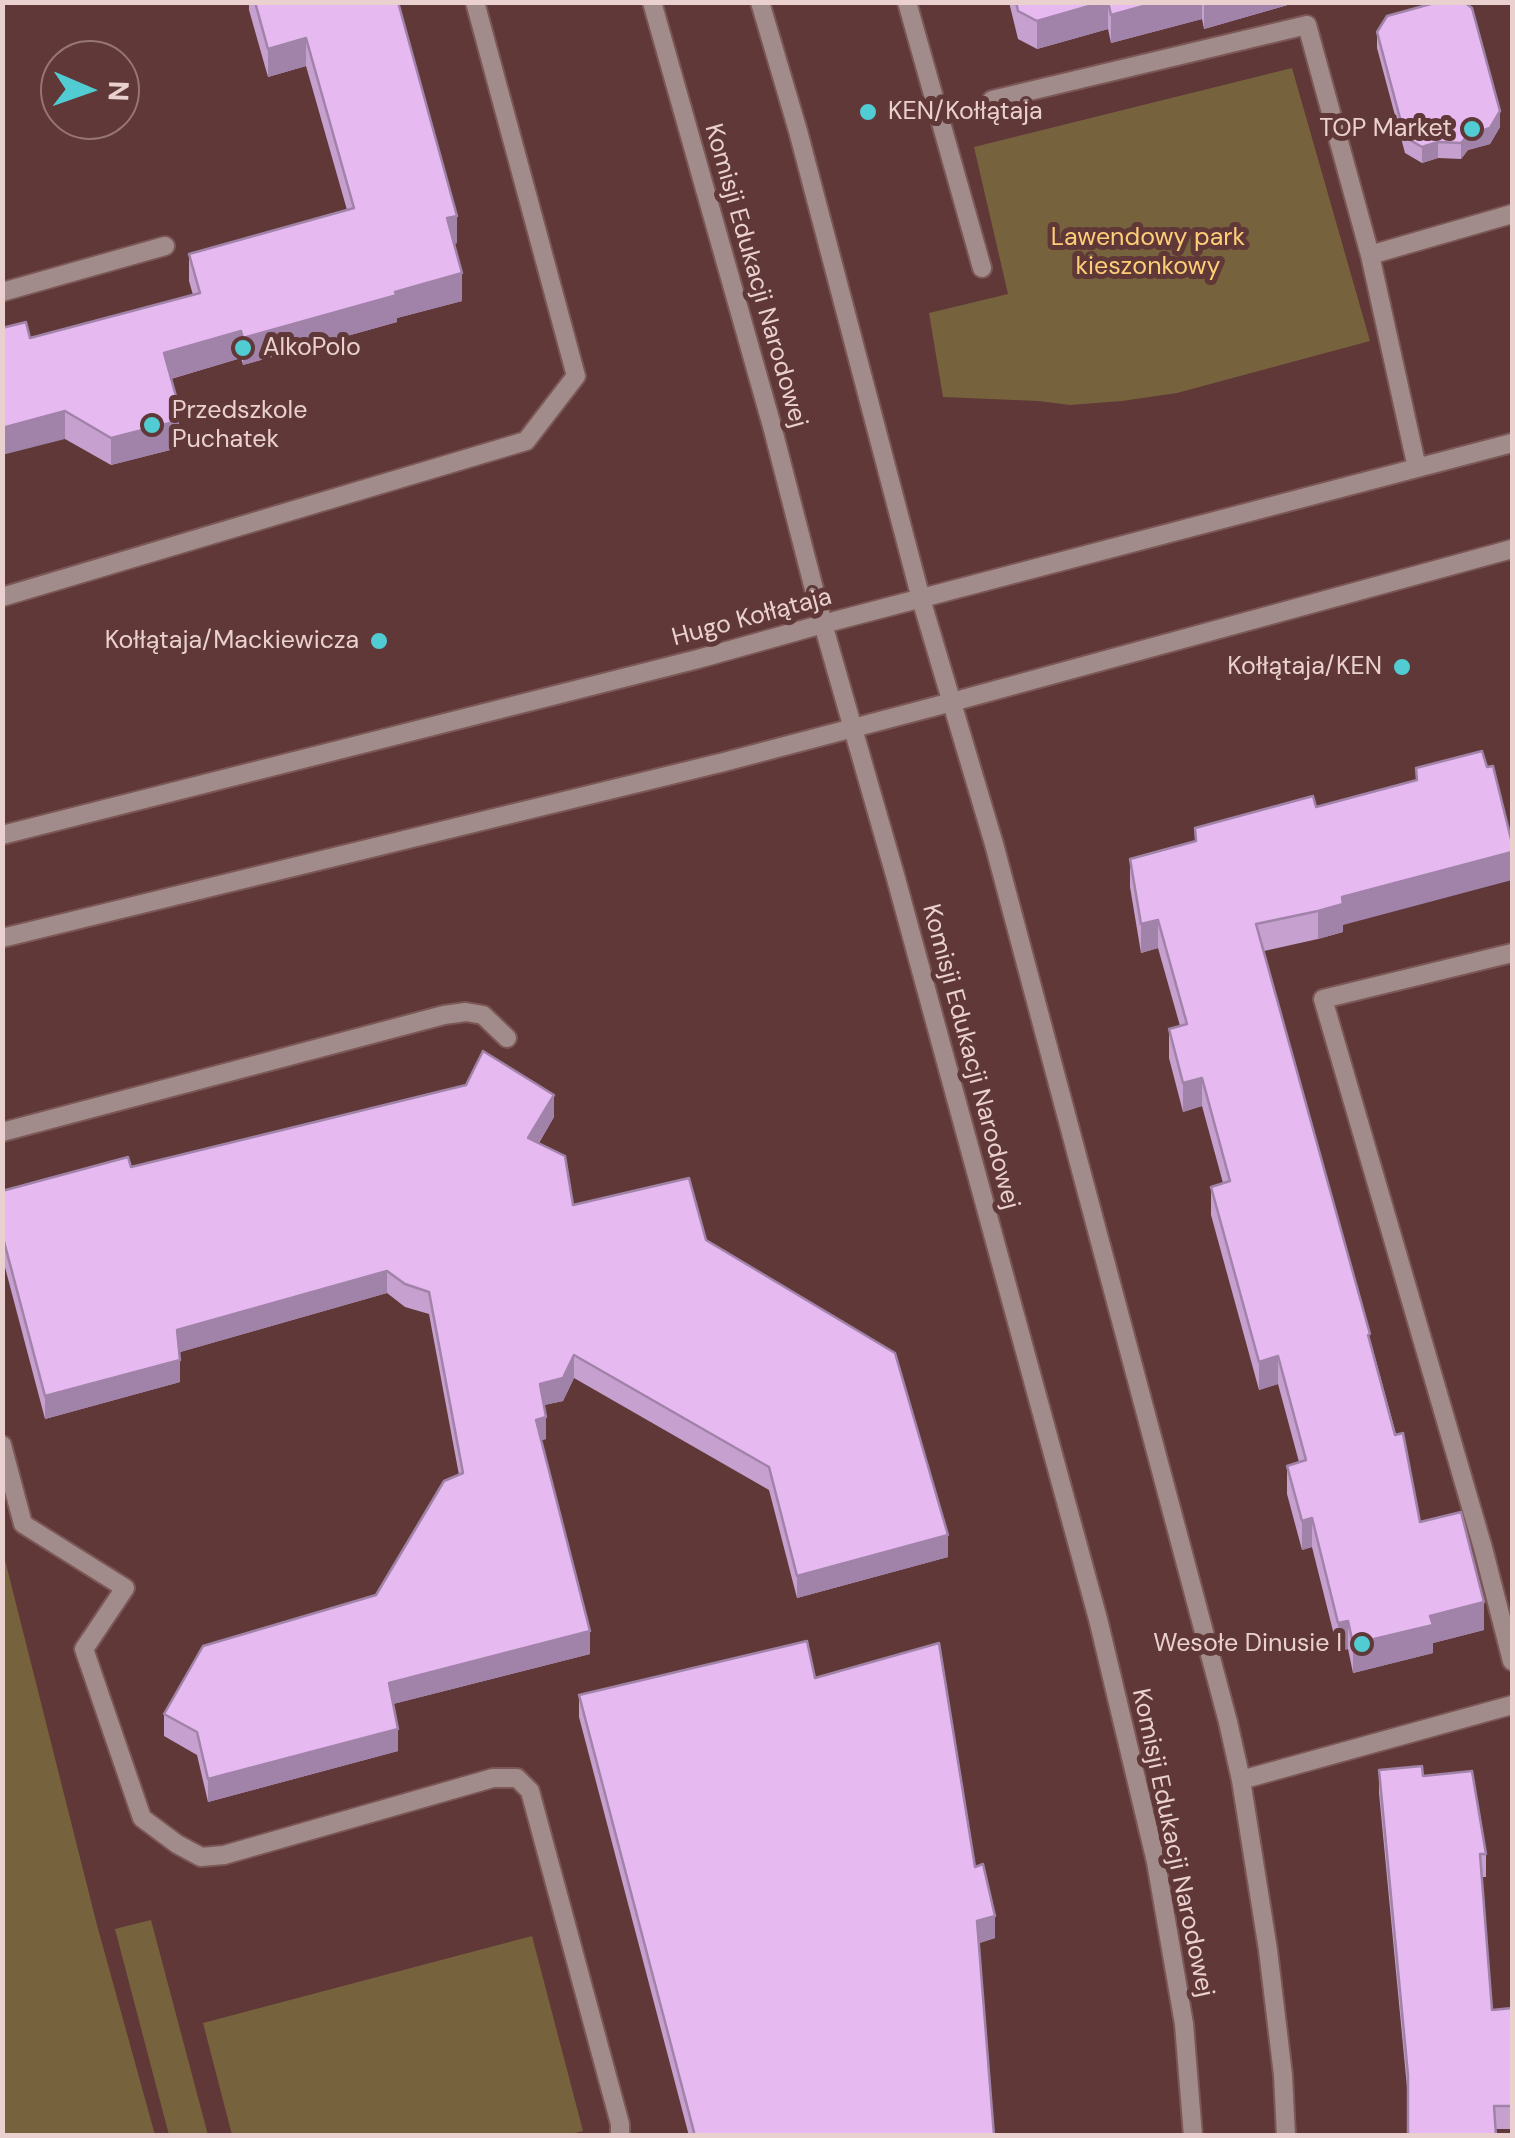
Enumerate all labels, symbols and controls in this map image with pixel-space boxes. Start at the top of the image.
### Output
north arrow [40,40,140,140]
text: N [100,80,137,102]
place label: KEN/Kołłątaja [888,97,1043,127]
marker: KEN/Kołłątaja [857,101,879,123]
place label: TOP Market [1319,114,1452,144]
marker: TOP Market [1461,118,1483,140]
street label: Komisji Edukacji Narodowej [697,121,813,431]
park label: Lawendowy park kieszonkowy [1051,223,1245,282]
place label: AlkoPolo [263,333,361,363]
marker: AlkoPolo [232,337,254,359]
place label: Przedszkole Puchatek [172,396,307,455]
marker: Przedszkole Puchatek [141,414,163,436]
street label: Hugo Kołłątaja [669,582,835,654]
place label: Kołłątaja/Mackiewicza [105,626,359,656]
marker: Kołłątaja/Mackiewicza [368,630,390,652]
place label: Kołłątaja/KEN [1227,652,1382,682]
marker: Kołłątaja/KEN [1391,656,1413,678]
street label: Komisji Edukacji Narodowej [915,901,1025,1213]
place label: Wesołe Dinusie I [1153,1629,1342,1659]
marker: Wesołe Dinusie I [1351,1633,1373,1655]
street label: Komisji Edukacji Narodowej [1125,1686,1219,2000]

